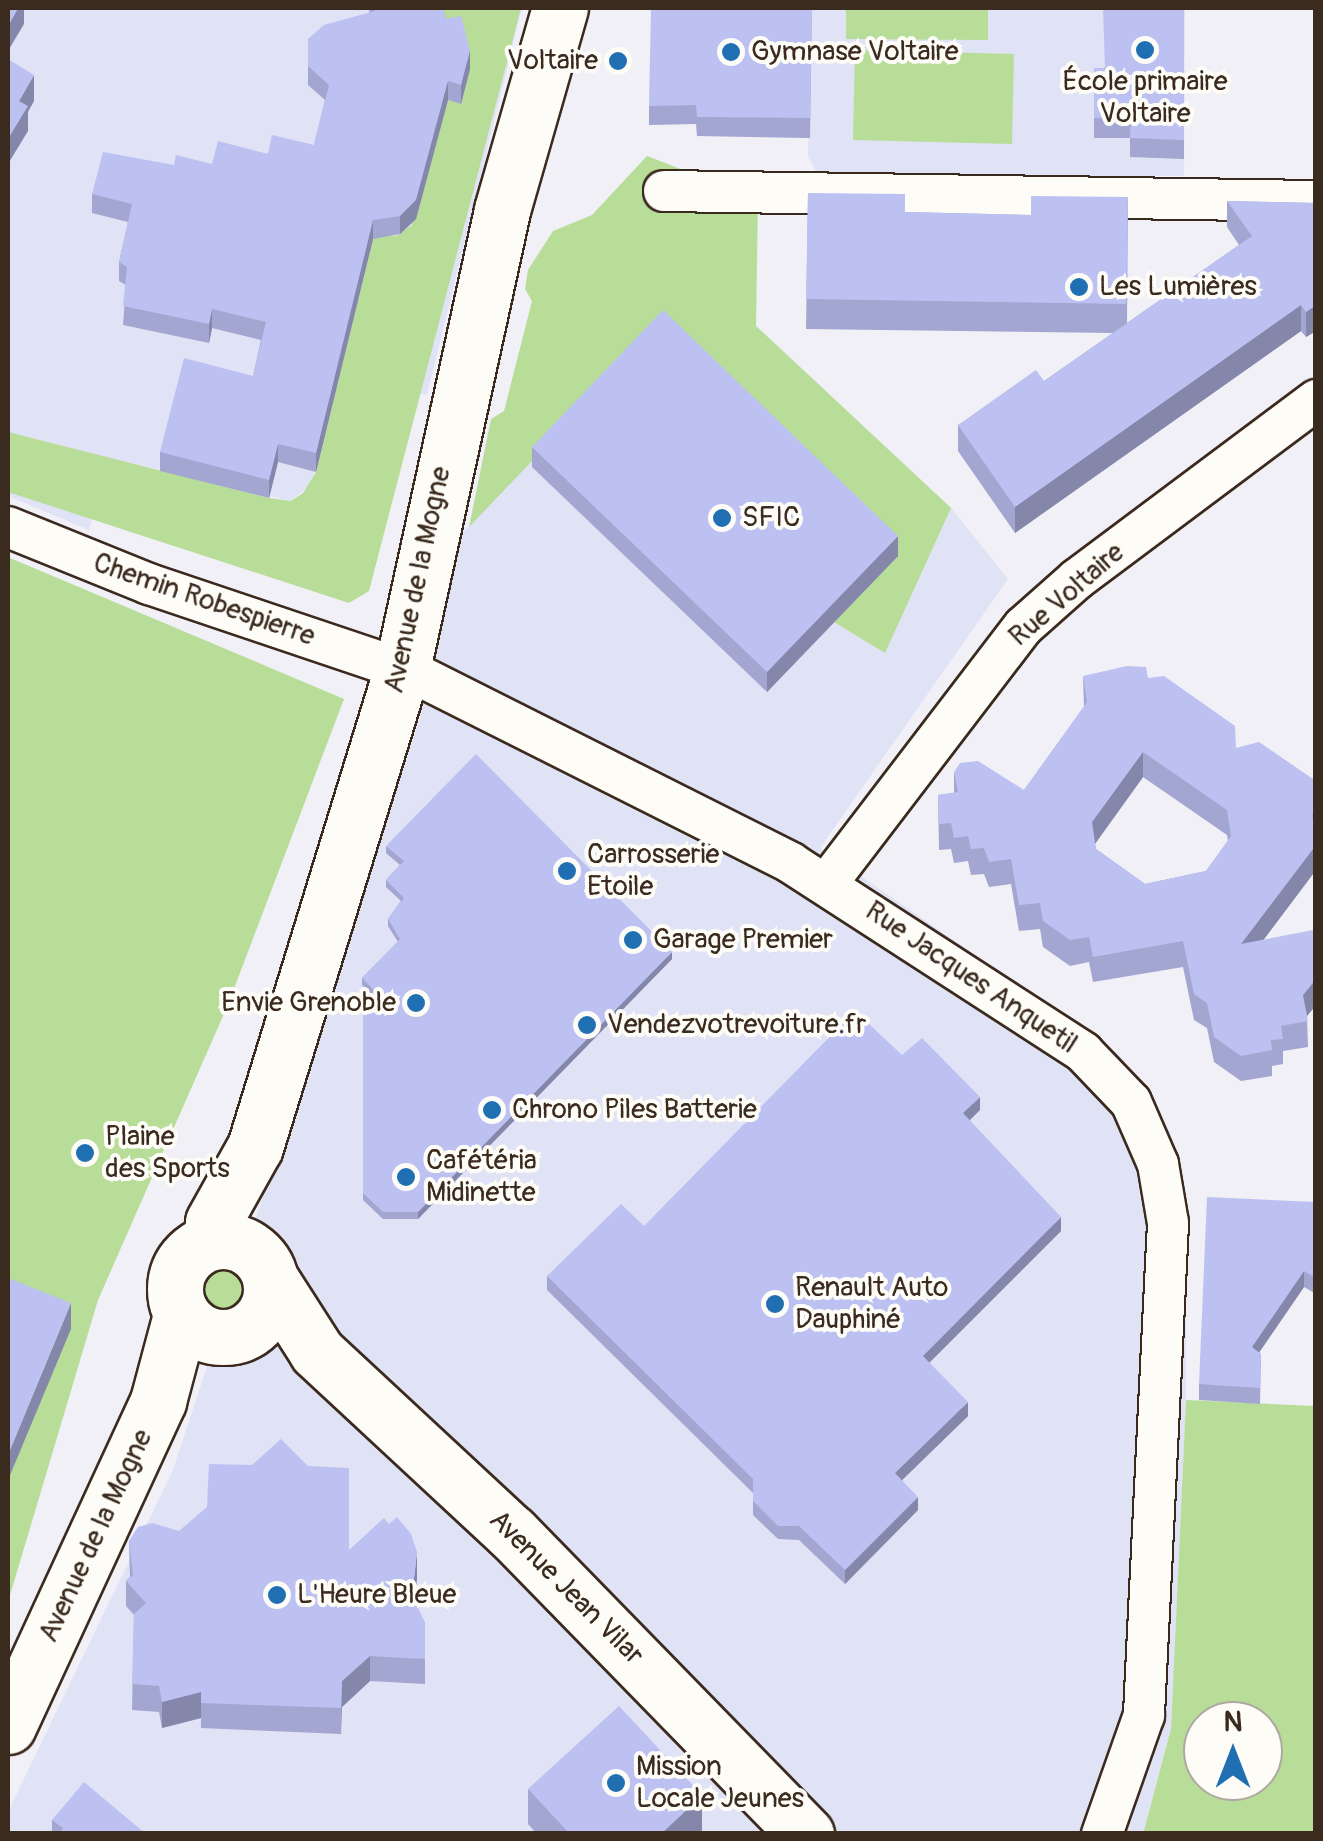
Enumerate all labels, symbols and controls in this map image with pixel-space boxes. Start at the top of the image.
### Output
place label: Gymnase Voltaire [751,35,959,69]
marker: École primaire Voltaire [1134,39,1156,61]
marker: Gymnase Voltaire [720,41,742,63]
place label: Voltaire [507,44,598,78]
marker: Voltaire [607,50,629,72]
place label: École primaire Voltaire [1062,65,1228,131]
place label: Les Lumières [1099,270,1257,304]
marker: Les Lumières [1068,276,1090,298]
street label: Avenue de la Mogne [378,464,458,696]
place label: SFIC [742,501,800,535]
marker: SFIC [711,507,733,529]
street label: Rue Voltaire [1003,536,1131,654]
street label: Chemin Robespierre [89,546,319,654]
place label: Carrosserie Etoile [587,838,719,904]
marker: Carrosserie Etoile [556,860,578,882]
street label: Rue Jacques Anquetil [859,895,1083,1061]
place label: Garage Premier [653,923,833,957]
marker: Garage Premier [622,929,644,951]
place label: Envie Grenoble [221,986,396,1020]
marker: Envie Grenoble [405,992,427,1014]
place label: Vendezvotrevoiture.fr [607,1008,866,1042]
marker: Vendezvotrevoiture.fr [576,1014,598,1036]
place label: Chrono Piles Batterie [512,1093,757,1127]
marker: Chrono Piles Batterie [481,1099,503,1121]
place label: Plaine des Sports [105,1120,230,1186]
marker: Plaine des Sports [74,1142,96,1164]
place label: Cafétéria Midinette [426,1144,537,1210]
marker: Cafétéria Midinette [395,1166,417,1188]
place label: Renault Auto Dauphiné [795,1271,948,1337]
marker: Renault Auto Dauphiné [764,1293,786,1315]
street label: Avenue de la Mogne [32,1424,160,1648]
street label: Avenue Jean Vilar [482,1504,650,1672]
place label: L'Heure Bleue [297,1578,456,1612]
marker: L'Heure Bleue [266,1584,288,1606]
north arrow [1183,1701,1283,1801]
text: N [1224,1705,1242,1740]
place label: Mission Locale Jeunes [636,1750,804,1816]
marker: Mission Locale Jeunes [605,1772,627,1794]

